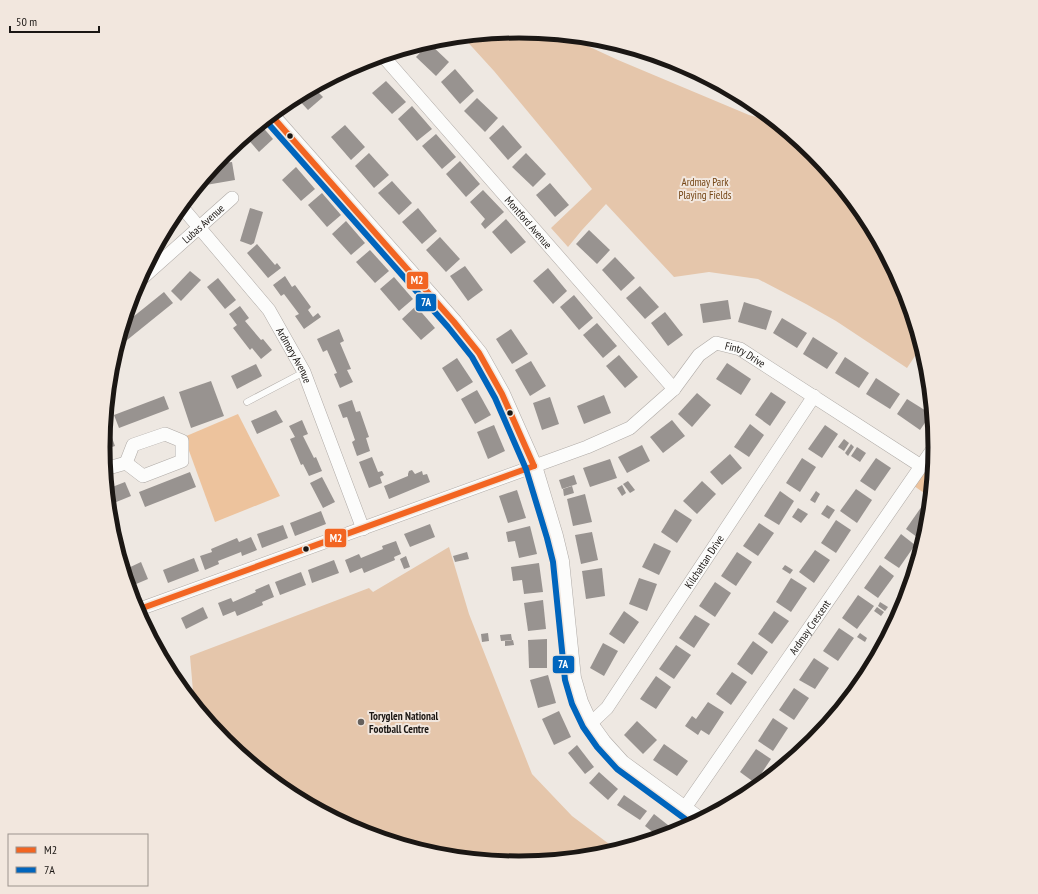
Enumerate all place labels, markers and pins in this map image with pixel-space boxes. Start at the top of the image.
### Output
unlabelled marker [285,131,295,141]
unlabelled marker [505,408,515,418]
unlabelled marker [301,544,311,554]
place label: Toryglen National Football Centre [369,709,438,736]
marker: Toryglen National Football Centre [356,717,366,727]

